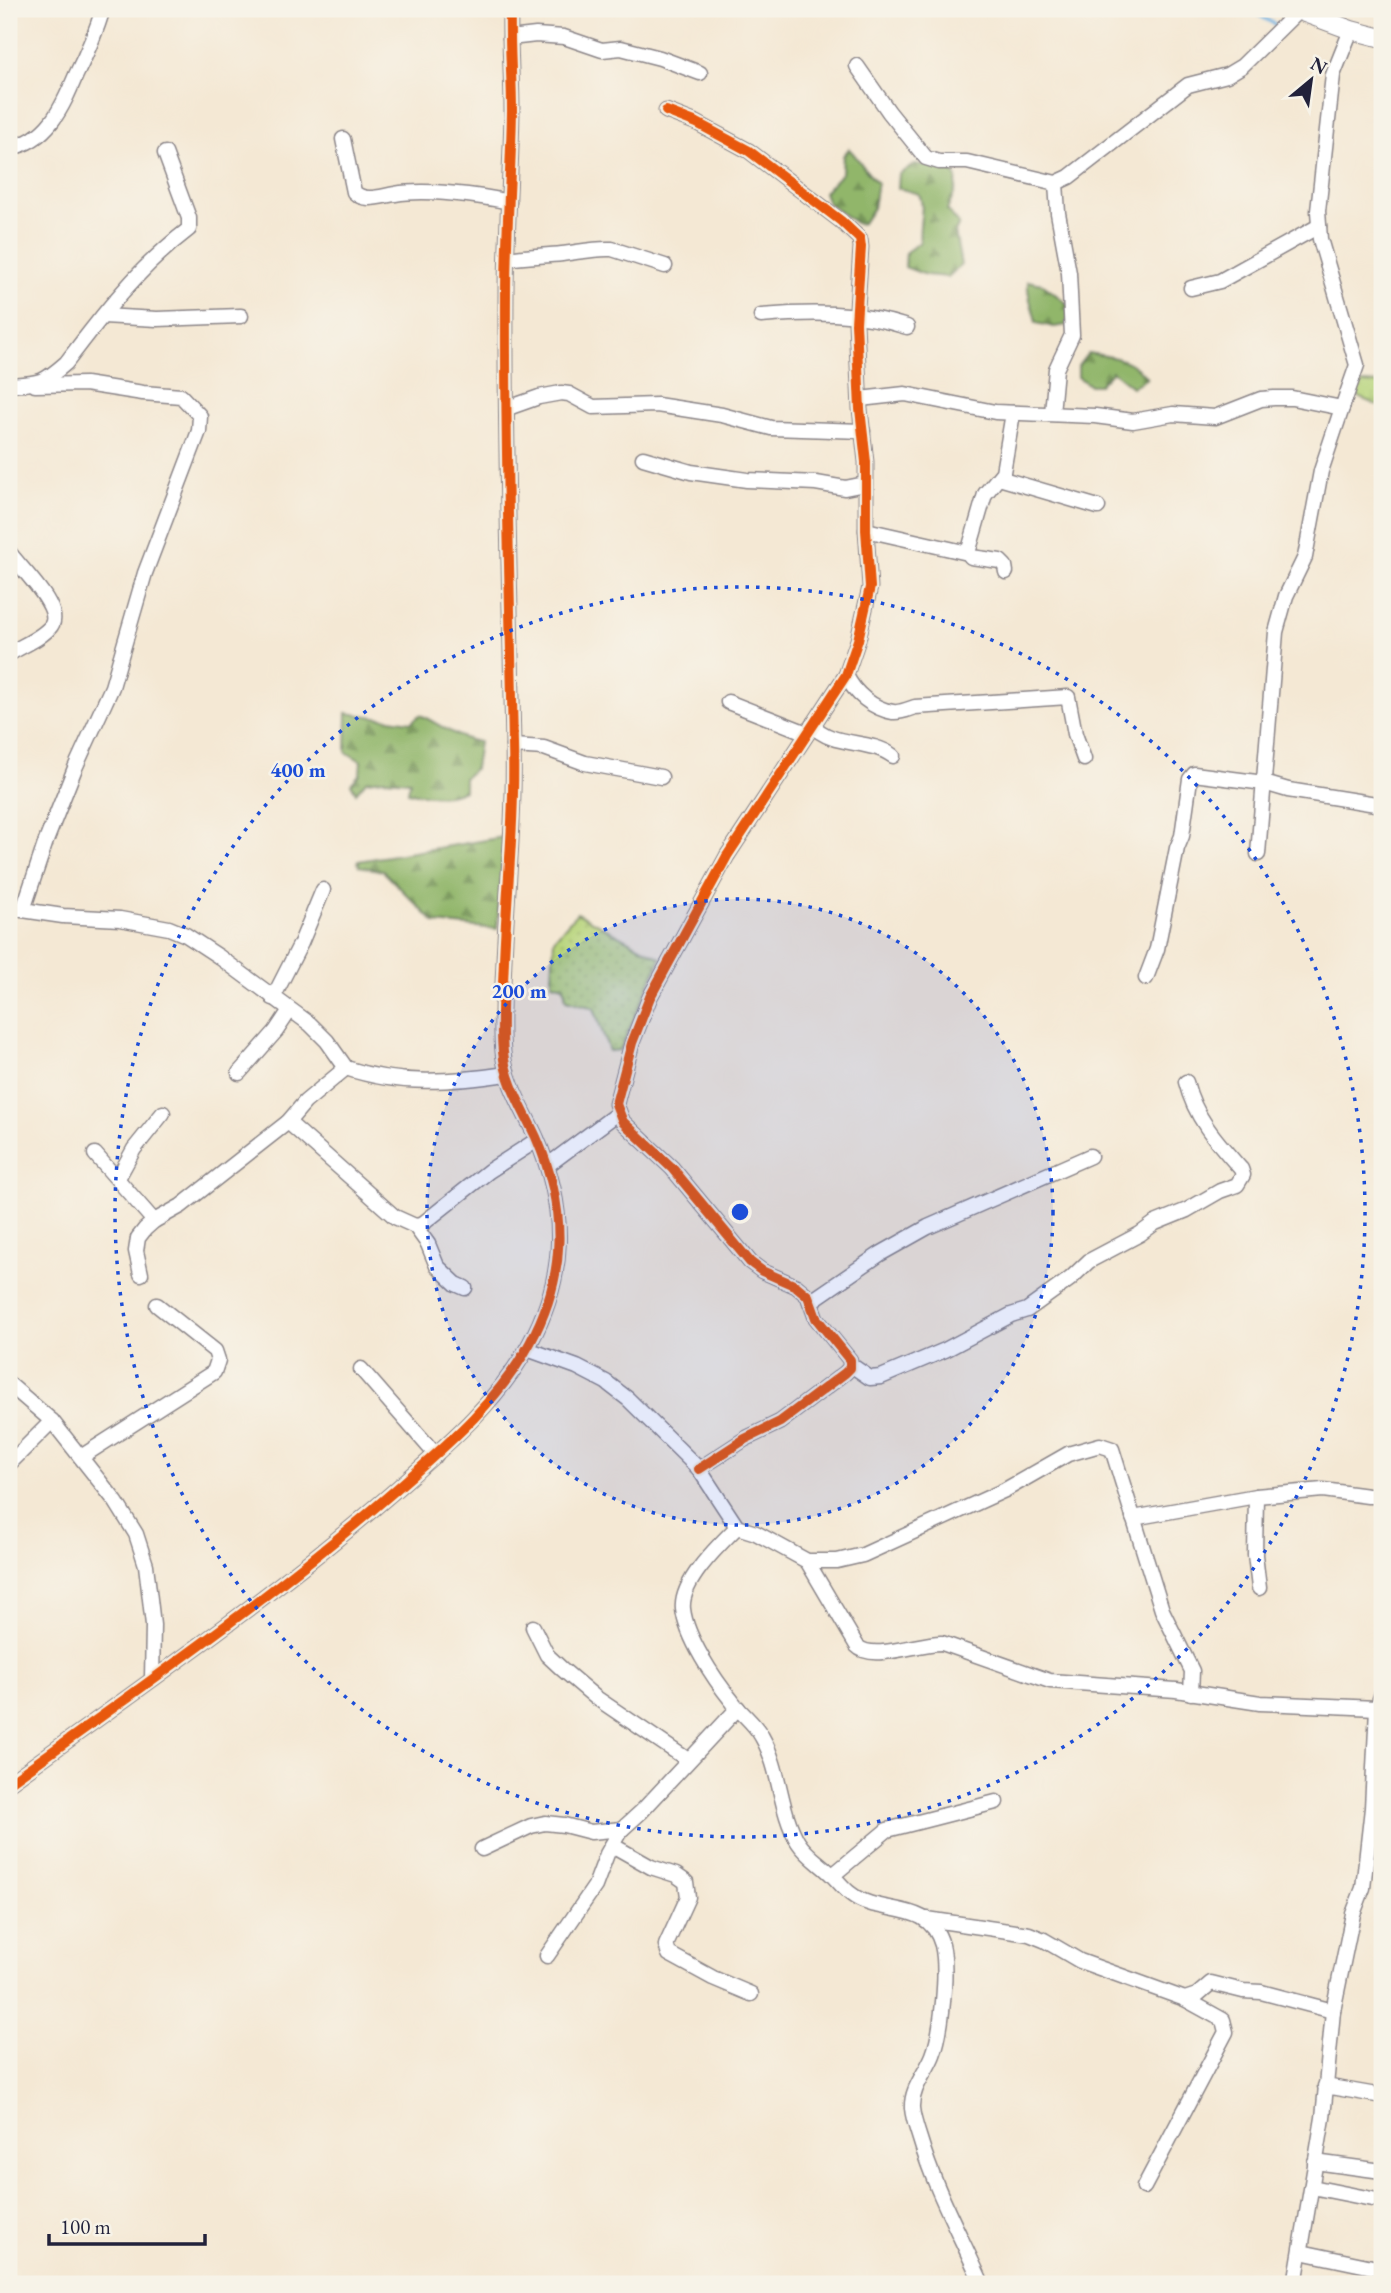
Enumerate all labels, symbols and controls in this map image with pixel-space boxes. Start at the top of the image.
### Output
north arrow [1276,46,1346,116]
text: N [1306,51,1332,81]
text: 400 m [270,756,326,783]
text: 200 m [491,977,547,1004]
centre of rings [728,1200,752,1224]
scale bar [49,2202,205,2246]
text: 100 m [60,2213,111,2240]

